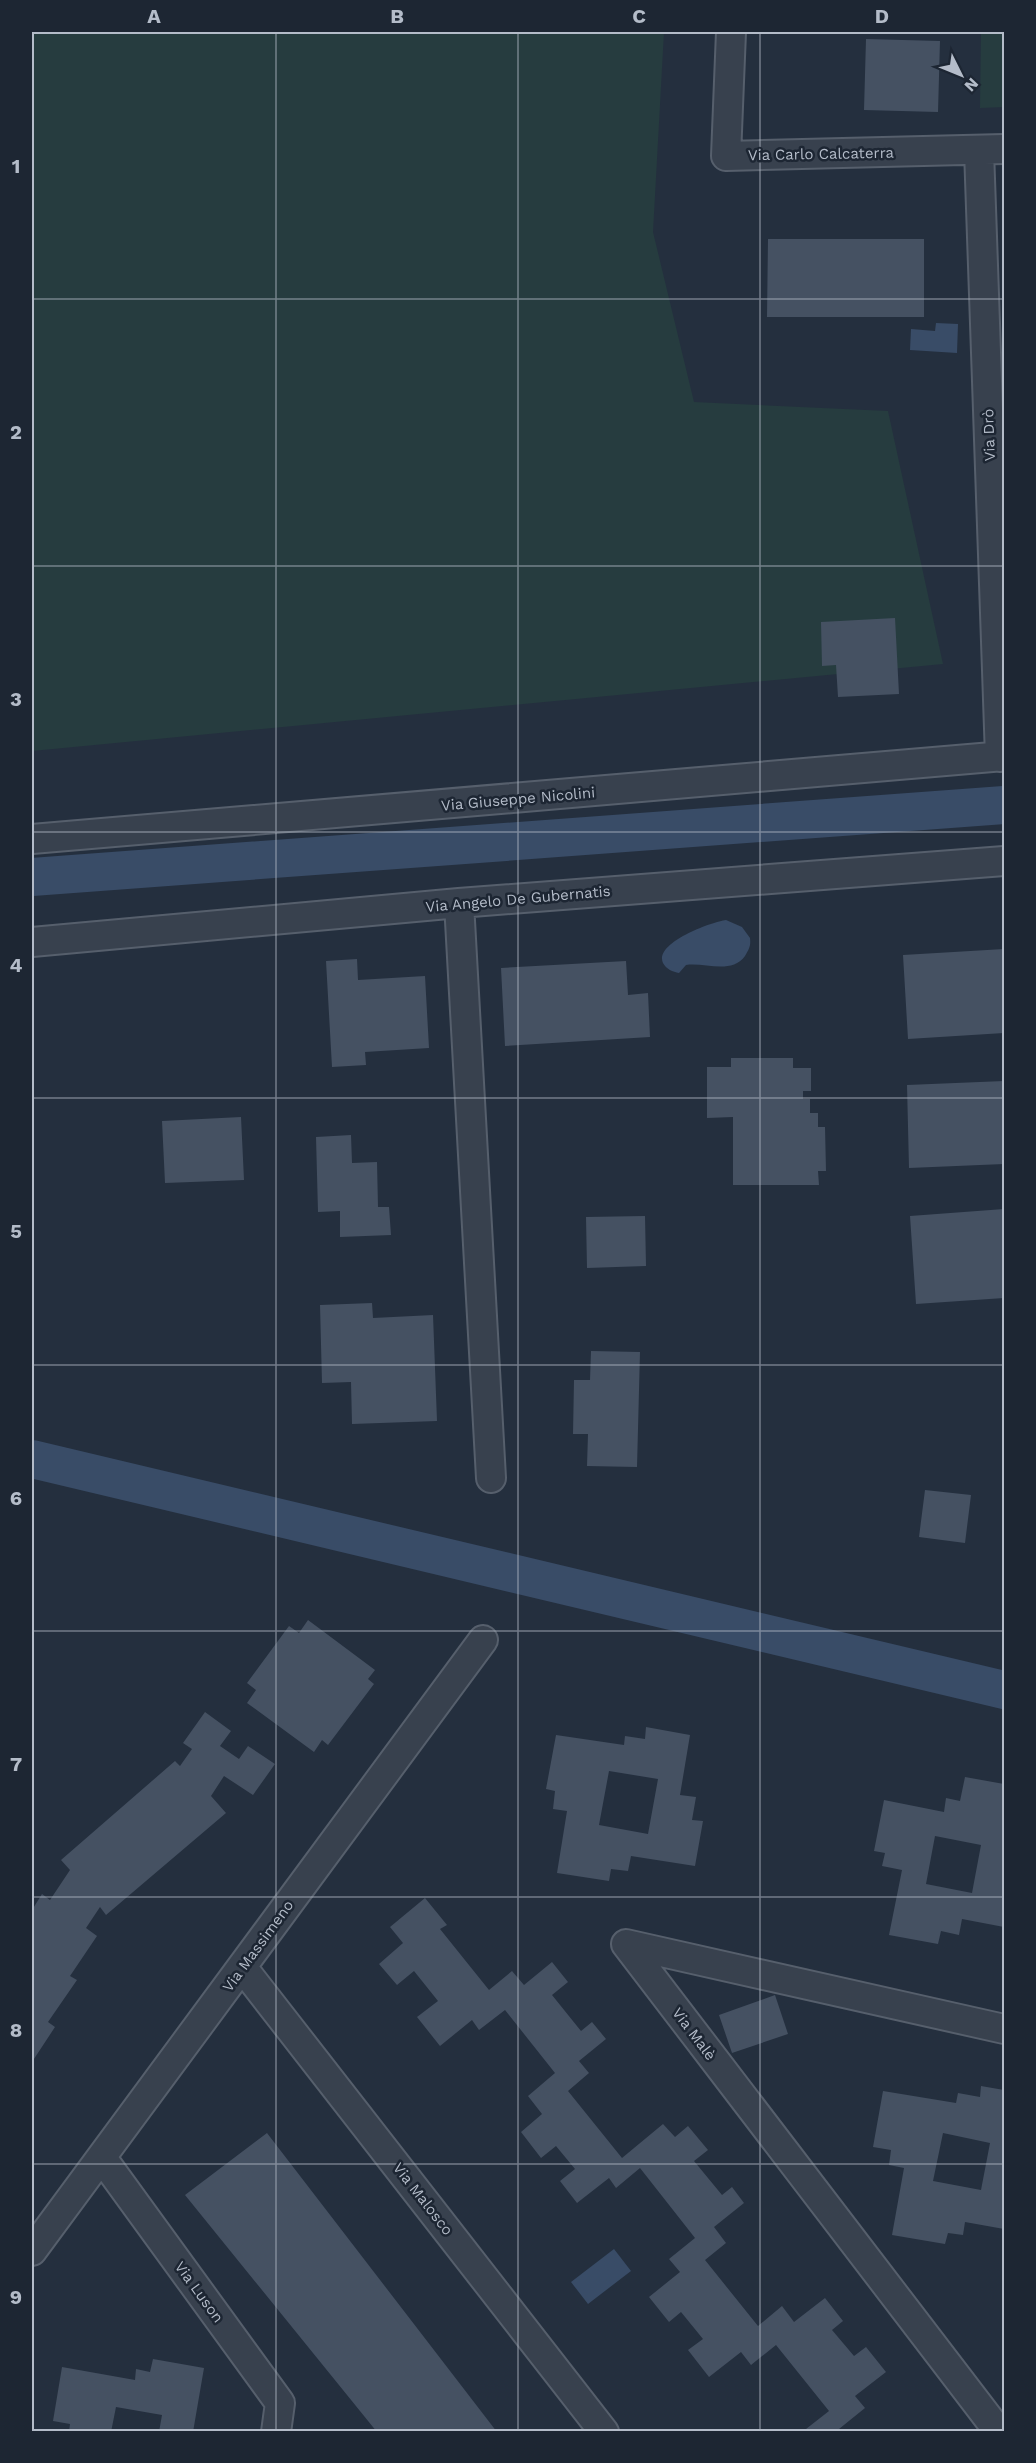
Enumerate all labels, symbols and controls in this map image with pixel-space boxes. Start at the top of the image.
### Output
text: A [147,4,161,28]
text: B [390,4,404,28]
text: C [632,4,646,28]
text: D [875,4,889,28]
north arrow [931,45,991,105]
text: N [961,74,983,96]
street label: Via Carlo Calcaterra [748,144,895,164]
text: 1 [12,154,20,178]
street label: Via Drò [979,408,999,462]
text: 2 [10,420,22,444]
text: 3 [10,687,22,711]
street label: Via Giuseppe Nicolini [440,783,596,815]
street label: Via Angelo De Gubernatis [425,882,611,916]
text: 4 [10,953,23,977]
text: 5 [10,1219,22,1243]
text: 6 [10,1486,22,1510]
text: 7 [10,1752,22,1776]
street label: Via Massimeno [219,1897,297,1995]
street label: Via Malè [668,2004,720,2064]
text: 8 [10,2018,22,2042]
street label: Via Malosco [389,2159,457,2239]
street label: Via Luson [171,2258,227,2326]
text: 9 [10,2285,22,2309]

